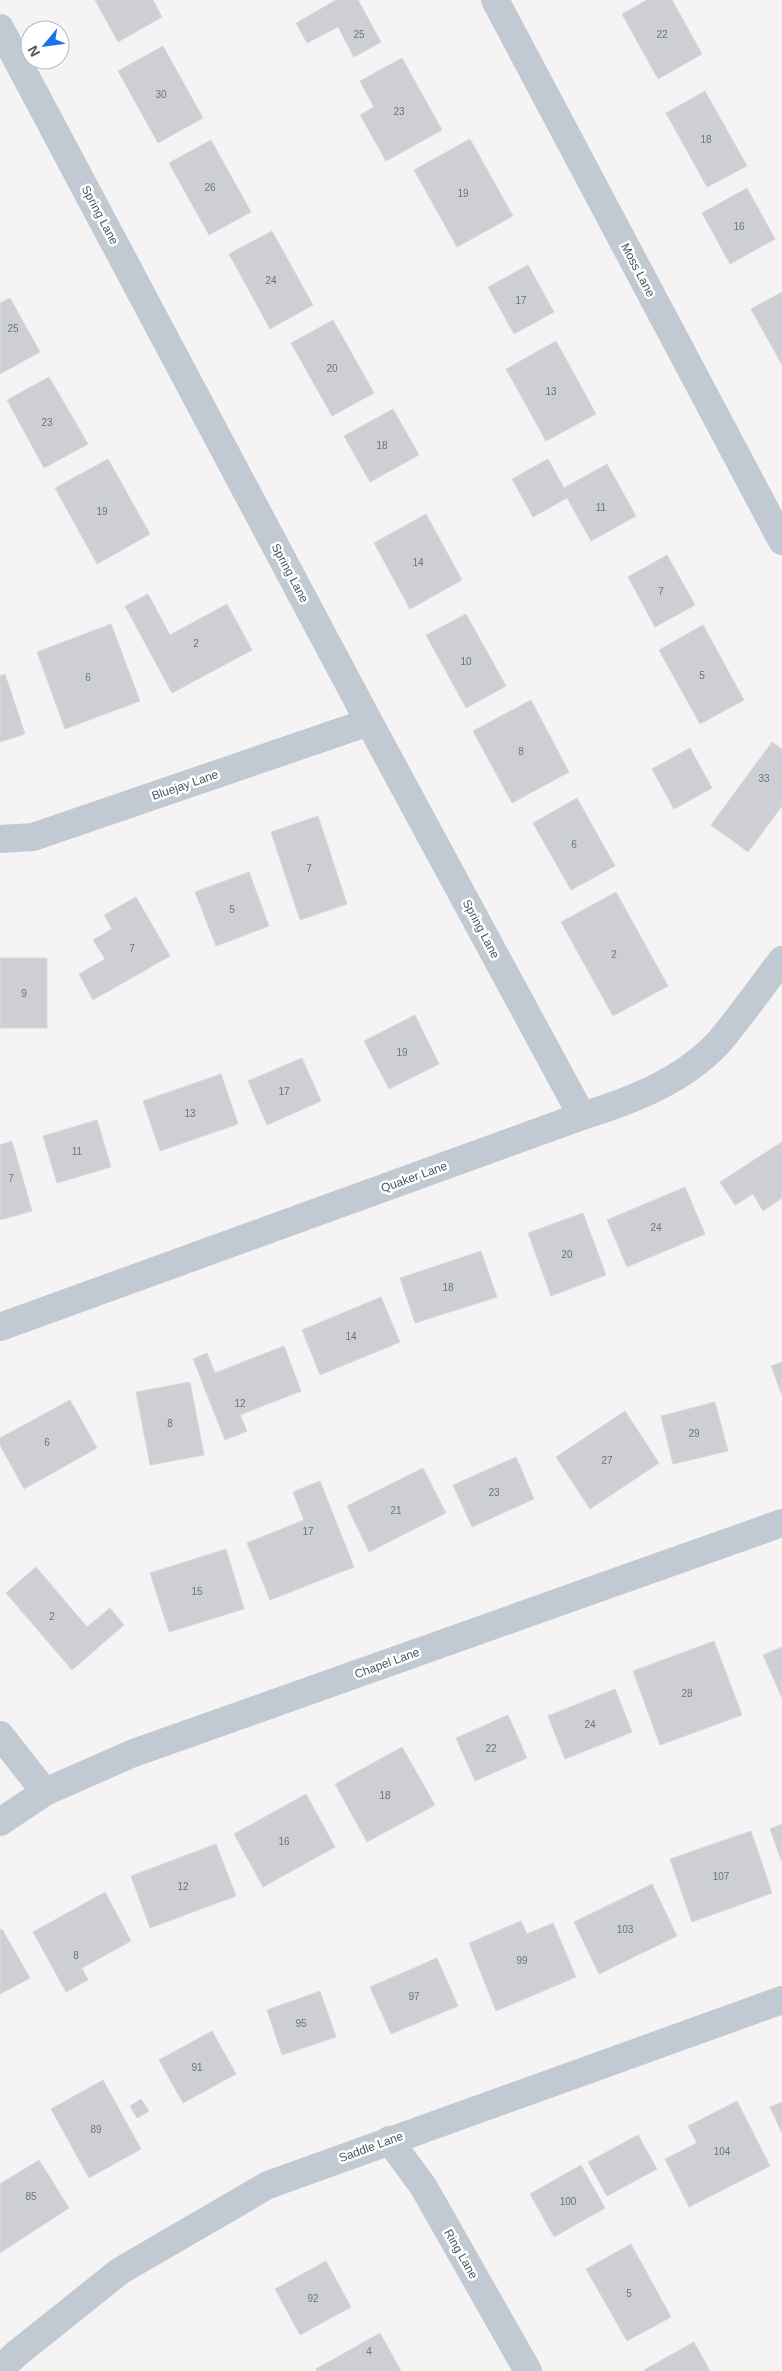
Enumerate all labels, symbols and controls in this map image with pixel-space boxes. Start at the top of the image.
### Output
north arrow [20,20,70,70]
house number: 25 [353,29,365,40]
house number: 22 [656,29,668,40]
text: N [24,43,43,60]
house number: 30 [155,89,167,100]
house number: 23 [393,106,405,117]
house number: 18 [700,134,712,145]
house number: 26 [204,182,216,193]
street label: Spring Lane [79,183,122,247]
house number: 19 [457,188,469,199]
house number: 16 [733,221,745,232]
street label: Moss Lane [618,241,658,299]
house number: 24 [265,275,277,286]
house number: 17 [515,295,527,306]
house number: 25 [7,323,19,334]
house number: 20 [326,363,338,374]
house number: 13 [545,386,557,397]
house number: 23 [41,417,53,428]
house number: 18 [376,440,388,451]
house number: 11 [596,502,607,513]
house number: 19 [96,506,108,517]
street label: Spring Lane [269,541,312,605]
house number: 14 [412,557,424,568]
house number: 7 [658,586,664,597]
house number: 2 [193,638,199,649]
house number: 10 [460,656,472,667]
house number: 5 [699,670,705,681]
house number: 6 [85,672,91,683]
house number: 8 [518,746,524,757]
street label: Bluejay Lane [150,767,220,803]
house number: 33 [758,773,770,784]
house number: 6 [571,839,577,850]
house number: 7 [306,863,312,874]
street label: Spring Lane [460,897,503,961]
house number: 5 [229,904,235,915]
house number: 7 [129,943,135,954]
house number: 2 [611,949,617,960]
house number: 9 [21,988,27,999]
house number: 19 [396,1047,408,1058]
house number: 17 [278,1086,290,1097]
house number: 13 [184,1108,196,1119]
house number: 11 [72,1146,83,1157]
street label: Quaker Lane [379,1158,449,1195]
house number: 7 [8,1173,14,1184]
house number: 24 [650,1222,662,1233]
house number: 20 [561,1249,573,1260]
house number: 18 [442,1282,454,1293]
house number: 14 [345,1331,357,1342]
house number: 12 [234,1398,246,1409]
house number: 8 [167,1418,173,1429]
house number: 29 [688,1428,700,1439]
house number: 6 [44,1437,50,1448]
house number: 27 [601,1455,613,1466]
house number: 23 [488,1487,500,1498]
house number: 21 [390,1505,402,1516]
house number: 17 [302,1526,314,1537]
house number: 15 [191,1586,203,1597]
house number: 2 [49,1611,55,1622]
street label: Chapel Lane [353,1645,422,1681]
house number: 28 [681,1688,693,1699]
house number: 24 [584,1719,596,1730]
house number: 22 [485,1743,497,1754]
house number: 18 [379,1790,391,1801]
house number: 16 [278,1836,290,1847]
house number: 107 [713,1871,730,1882]
house number: 12 [177,1881,189,1892]
house number: 103 [617,1924,634,1935]
house number: 8 [73,1950,79,1961]
house number: 99 [516,1955,528,1966]
house number: 97 [408,1991,420,2002]
house number: 95 [295,2018,307,2029]
house number: 91 [191,2062,203,2073]
house number: 89 [90,2124,102,2135]
street label: Saddle Lane [337,2129,405,2165]
house number: 104 [714,2146,731,2157]
house number: 85 [25,2191,37,2202]
house number: 100 [560,2196,577,2207]
street label: Ring Lane [441,2227,481,2281]
house number: 5 [626,2288,632,2299]
house number: 92 [307,2293,319,2304]
house number: 4 [366,2346,372,2357]

